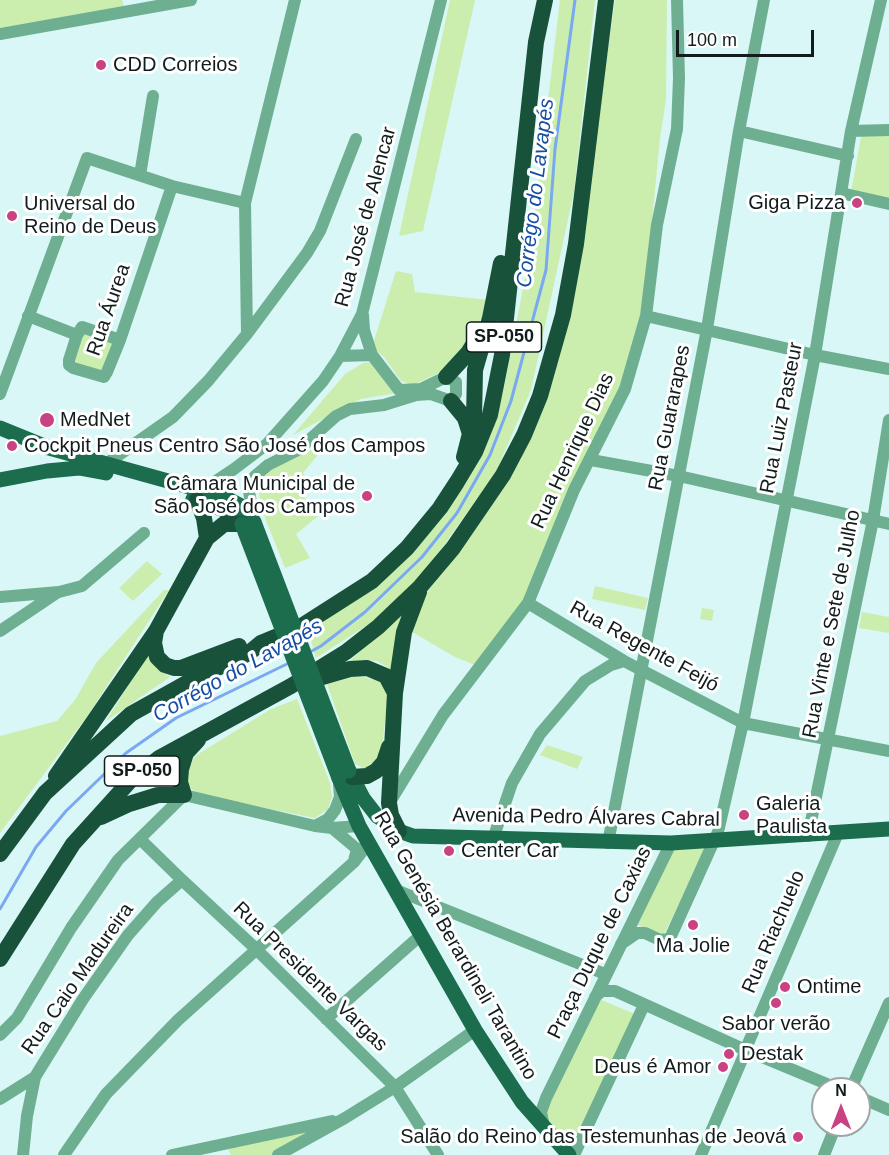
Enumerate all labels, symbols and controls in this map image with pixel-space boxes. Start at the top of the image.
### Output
scale bar [679,18,817,56]
text: 100 m [687,30,737,50]
place label: CDD Correios [113,53,237,77]
marker: CDD Correios [94,58,108,72]
water label: Corrégo do Lavapés [512,97,560,289]
street label: Rua José de Alencar [330,124,402,310]
place label: Giga Pizza [748,191,845,215]
place label: Universal do Reino de Deus [24,192,156,239]
marker: Giga Pizza [850,196,864,210]
marker: Universal do Reino de Deus [5,209,19,223]
street label: Rua Áurea [82,261,136,359]
road number: SP-050 [466,322,542,352]
street label: Rua Luiz Pasteur [756,340,808,496]
street label: Rua Guararapes [644,343,696,493]
street label: Rua Henrique Dias [526,369,620,533]
place label: MedNet [60,408,130,432]
marker: MedNet [38,411,56,429]
place label: Cockpit Pneus Centro São José dos Campos [24,434,425,458]
marker: Cockpit Pneus Centro São José dos Campos [5,439,19,453]
place label: Câmara Municipal de São José dos Campos [154,472,355,519]
marker: Câmara Municipal de São José dos Campos [360,489,374,503]
street label: Rua Vinte e Sete de Julho [798,508,866,740]
street label: Rua Regente Feijó [565,596,723,698]
water label: Corrégo do Lavapés [149,614,327,728]
road number: SP-050 [104,756,180,786]
place label: Galeria Paulista [756,792,827,839]
street label: Avenida Pedro Álvares Cabral [452,804,720,832]
street label: Rua Genésia Berardineli Tarantino [368,808,542,1084]
marker: Galeria Paulista [737,808,751,822]
place label: Center Car [461,839,559,863]
street label: Praça Duque de Caxias [543,843,657,1043]
marker: Center Car [442,844,456,858]
street label: Rua Riachuelo [737,867,811,997]
street label: Rua Presidente Vargas [228,897,392,1057]
street label: Rua Caio Madureira [17,899,139,1059]
marker: Ma Jolie [686,918,700,932]
place label: Ma Jolie [656,934,730,958]
place label: Ontime [797,975,861,999]
marker: Ontime [778,980,792,994]
marker: Sabor verão [769,996,783,1010]
place label: Sabor verão [722,1012,830,1036]
place label: Destak [741,1042,803,1066]
marker: Destak [722,1047,736,1061]
place label: Deus é Amor [594,1055,711,1079]
marker: Deus é Amor [716,1060,730,1074]
north arrow [811,1077,871,1137]
text: N [835,1082,847,1099]
place label: Salão do Reino das Testemunhas de Jeová [400,1125,786,1149]
marker: Salão do Reino das Testemunhas de Jeová [791,1130,805,1144]

